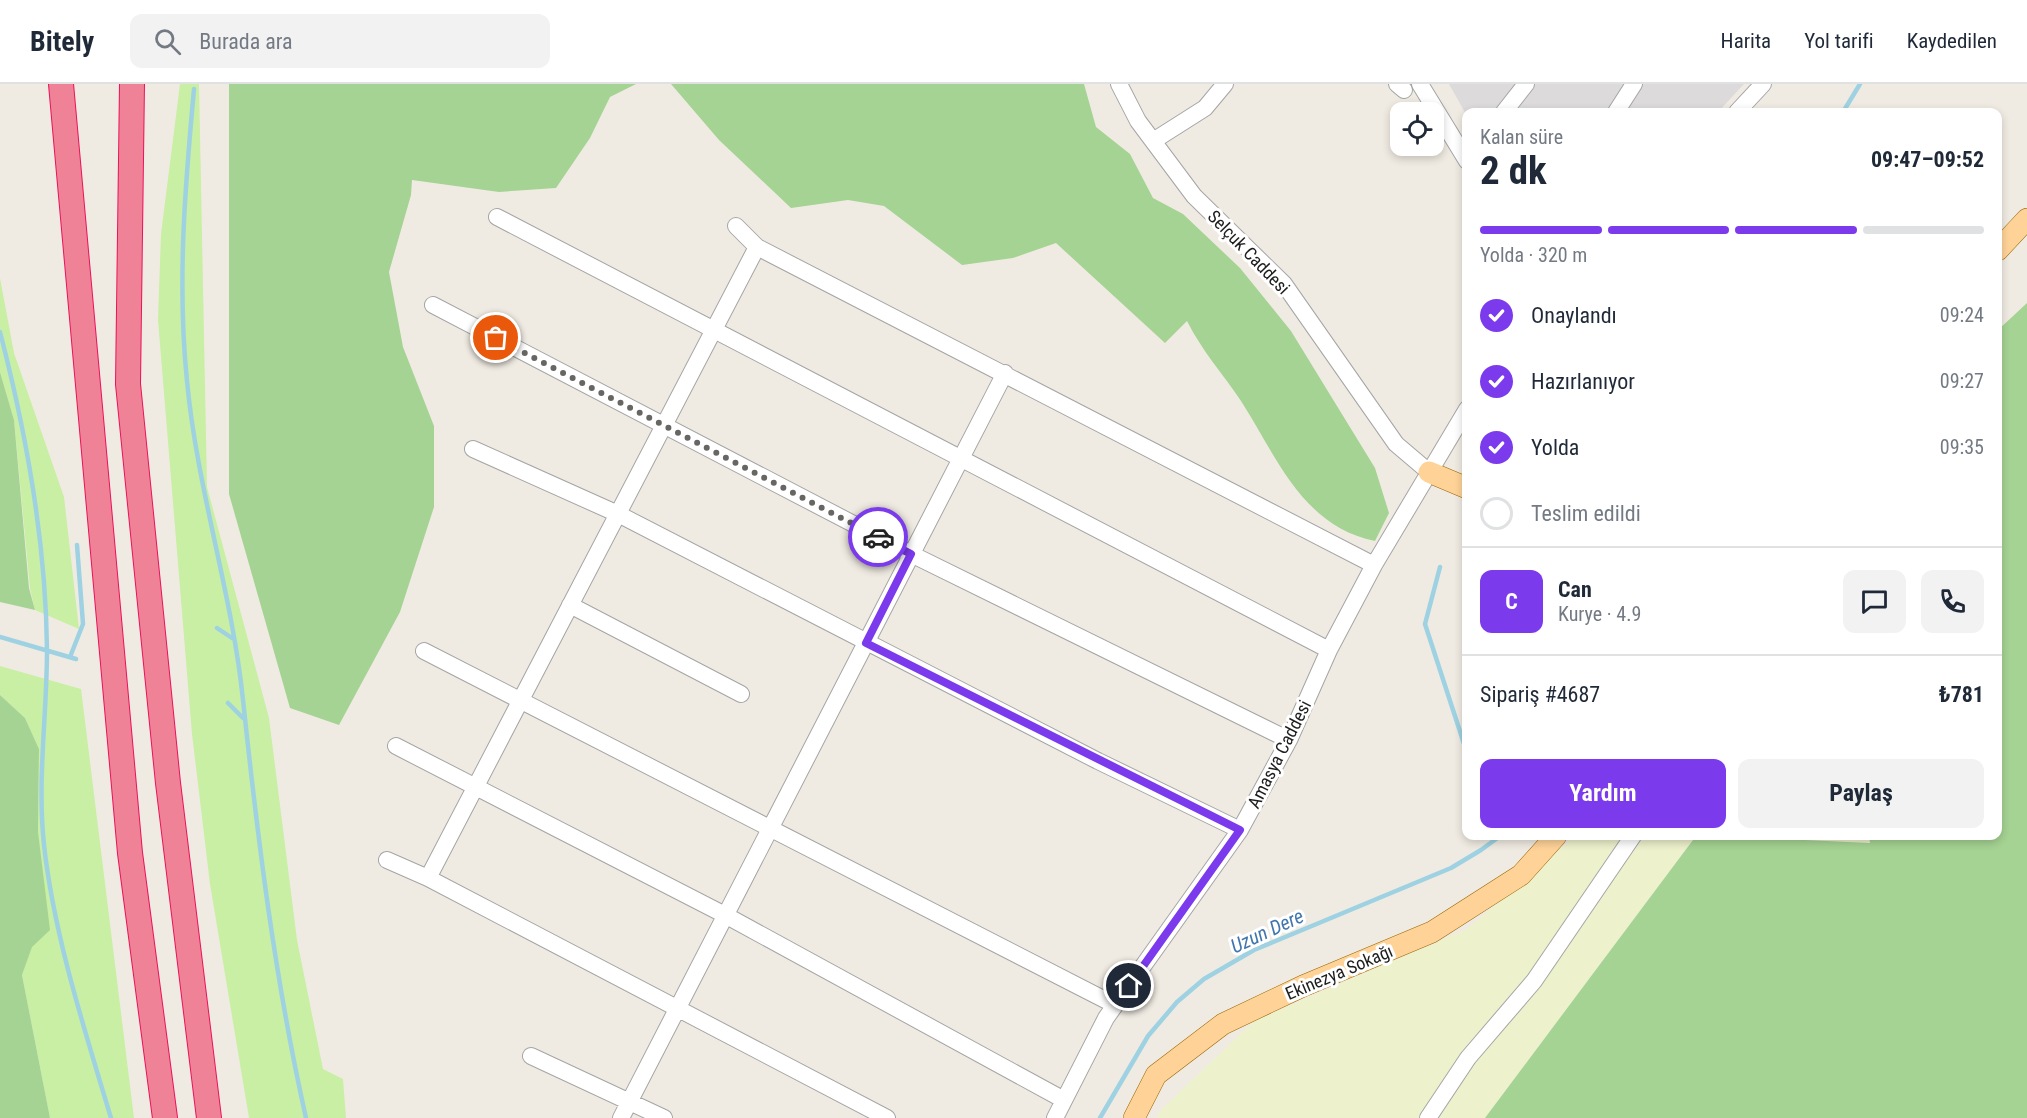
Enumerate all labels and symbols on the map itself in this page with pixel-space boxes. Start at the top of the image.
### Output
street label: Selçuk Caddesi [1204,206,1294,298]
pin [470,312,521,363]
courier [848,507,908,567]
street label: Amasya Caddesi [1243,697,1315,811]
water label: Uzun Dere [1227,904,1307,958]
street label: Ekinezya Sokağı [1282,940,1396,1004]
pin [1103,960,1154,1011]

